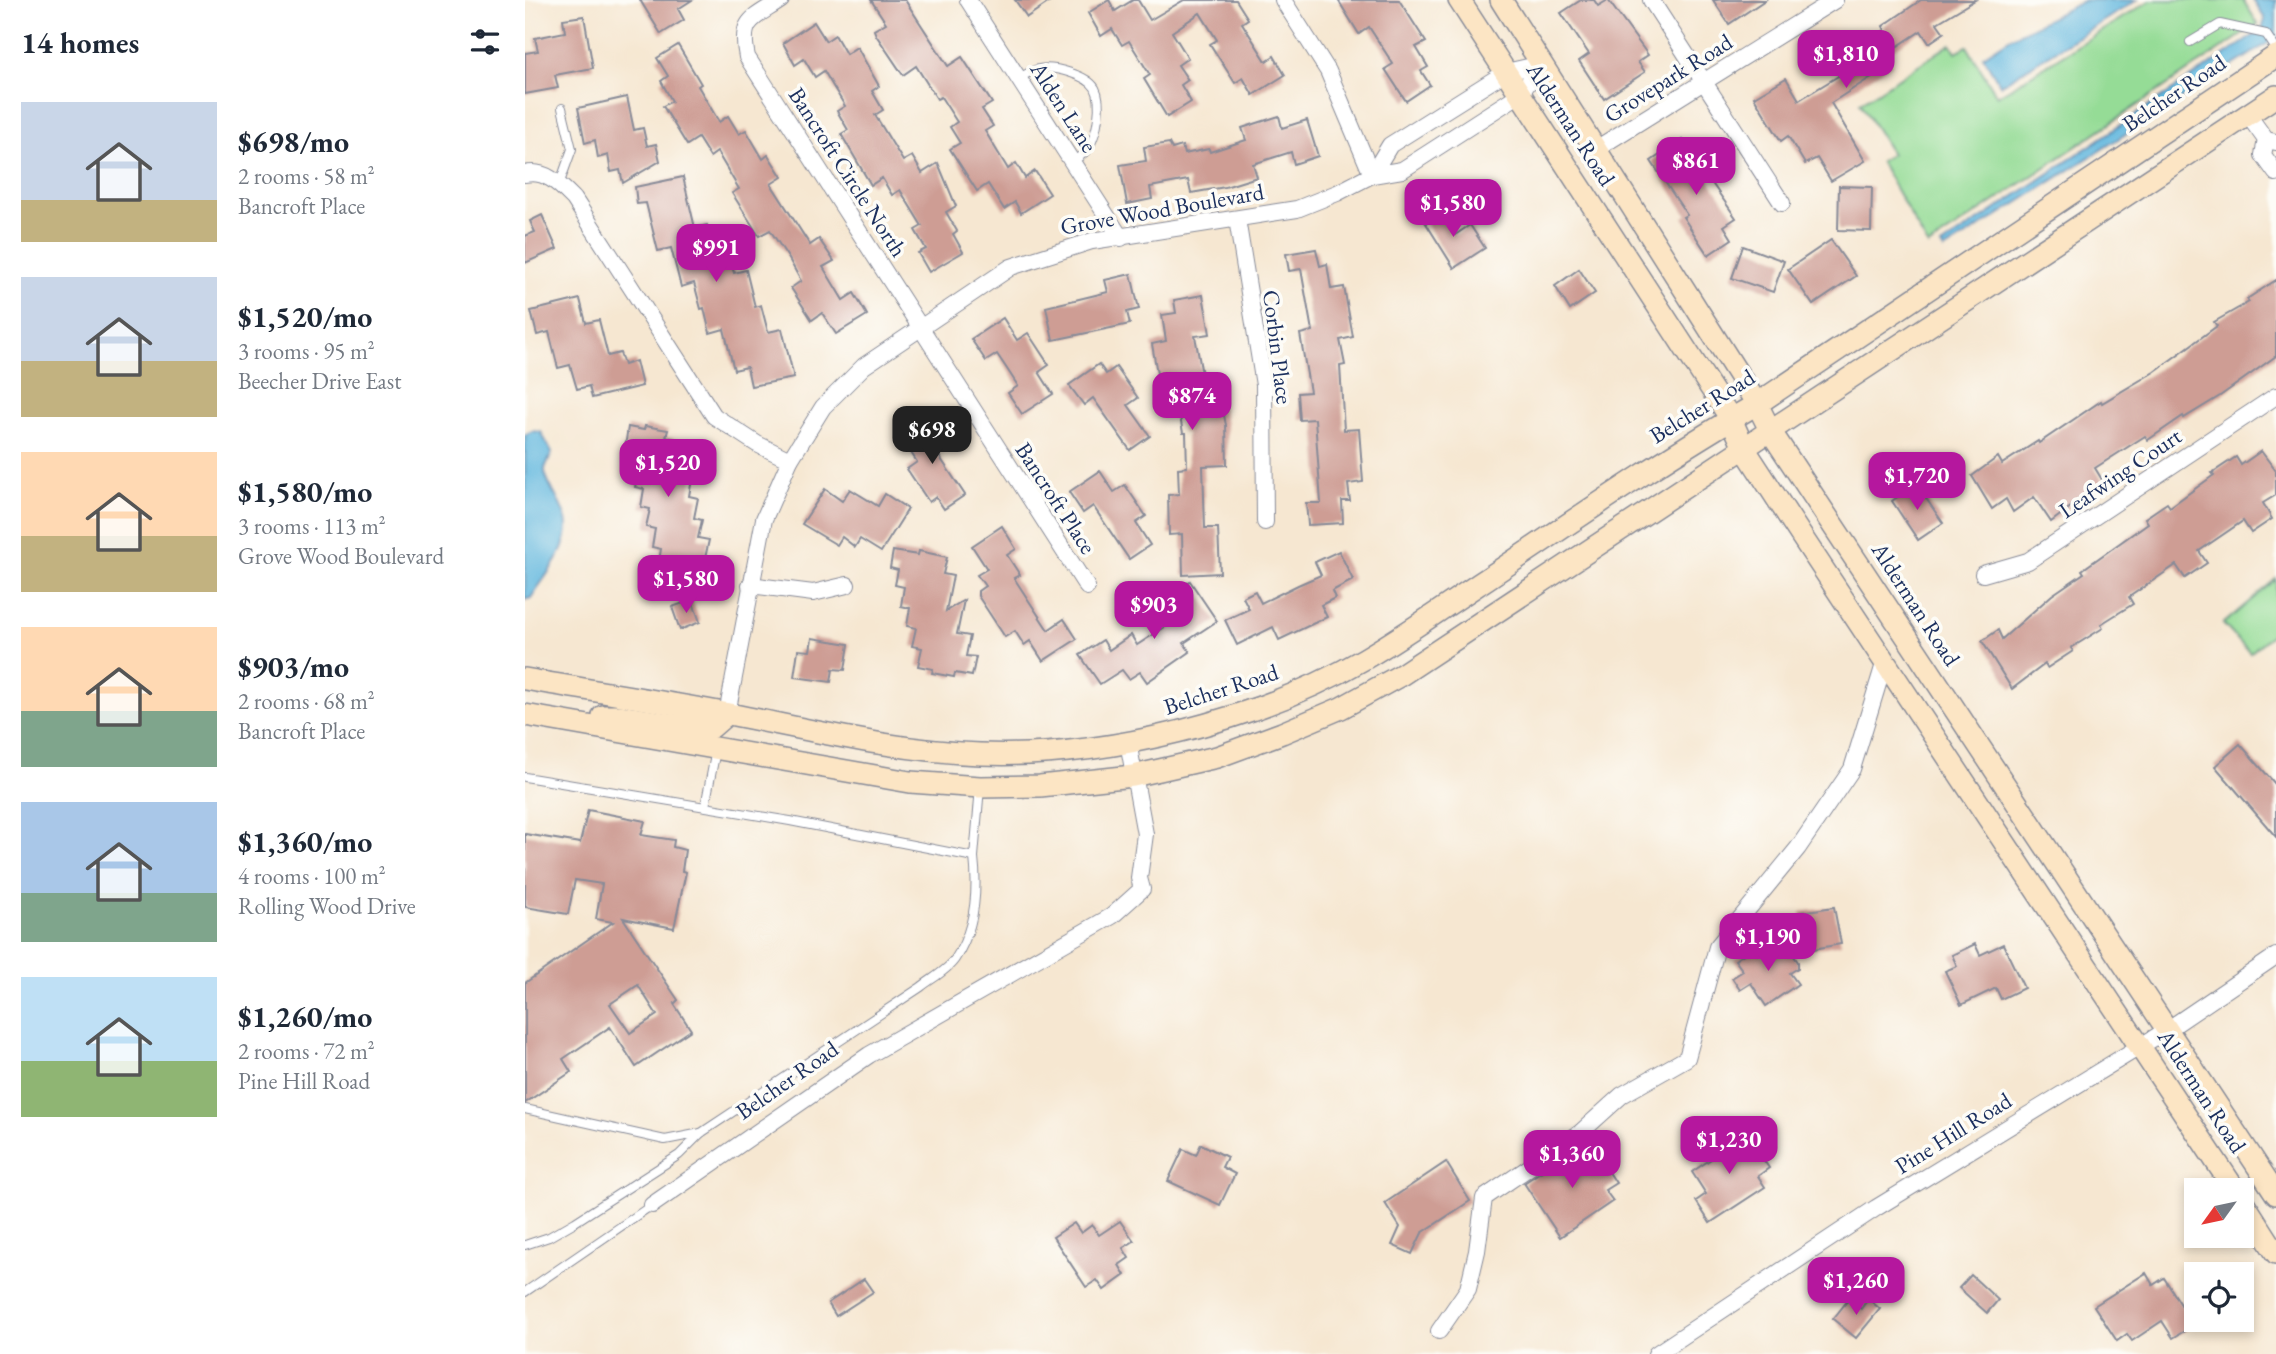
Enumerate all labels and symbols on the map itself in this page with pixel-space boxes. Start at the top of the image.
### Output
street label: Grovepark Road [1598,26,1738,129]
pin: $1,810 [1789,31,1903,90]
street label: Belcher Road [2116,47,2232,139]
street label: Alden Lane [1023,55,1105,158]
street label: Alderman Road [1519,56,1622,192]
street label: Bancroft Circle North [782,81,914,263]
pin: $861 [1655,138,1737,197]
street label: Grove Wood Boulevard [1058,176,1266,242]
pin: $1,580 [1396,180,1510,239]
pin: $991 [675,224,757,284]
street label: Corbin Place [1256,288,1300,406]
street label: Belcher Road [1644,362,1761,450]
pin: $874 [1151,372,1233,432]
pin: $698 [891,406,973,466]
street label: Leafwing Court [2053,420,2188,525]
street label: Bancroft Place [1009,436,1103,560]
pin: $1,520 [611,440,725,499]
pin: $1,720 [1860,452,1974,512]
street label: Alderman Road [1864,536,1967,672]
pin: $1,580 [629,556,743,615]
pin: $903 [1113,582,1195,641]
street label: Belcher Road [1160,656,1282,722]
pin: $1,190 [1711,914,1825,973]
street label: Alderman Road [2150,1023,2253,1159]
street label: Belcher Road [730,1033,844,1126]
street label: Pine Hill Road [1889,1085,2017,1181]
pin: $1,230 [1672,1116,1786,1176]
pin: $1,360 [1515,1130,1629,1190]
north arrow [2184,1178,2254,1248]
pin: $1,260 [1799,1258,1913,1317]

